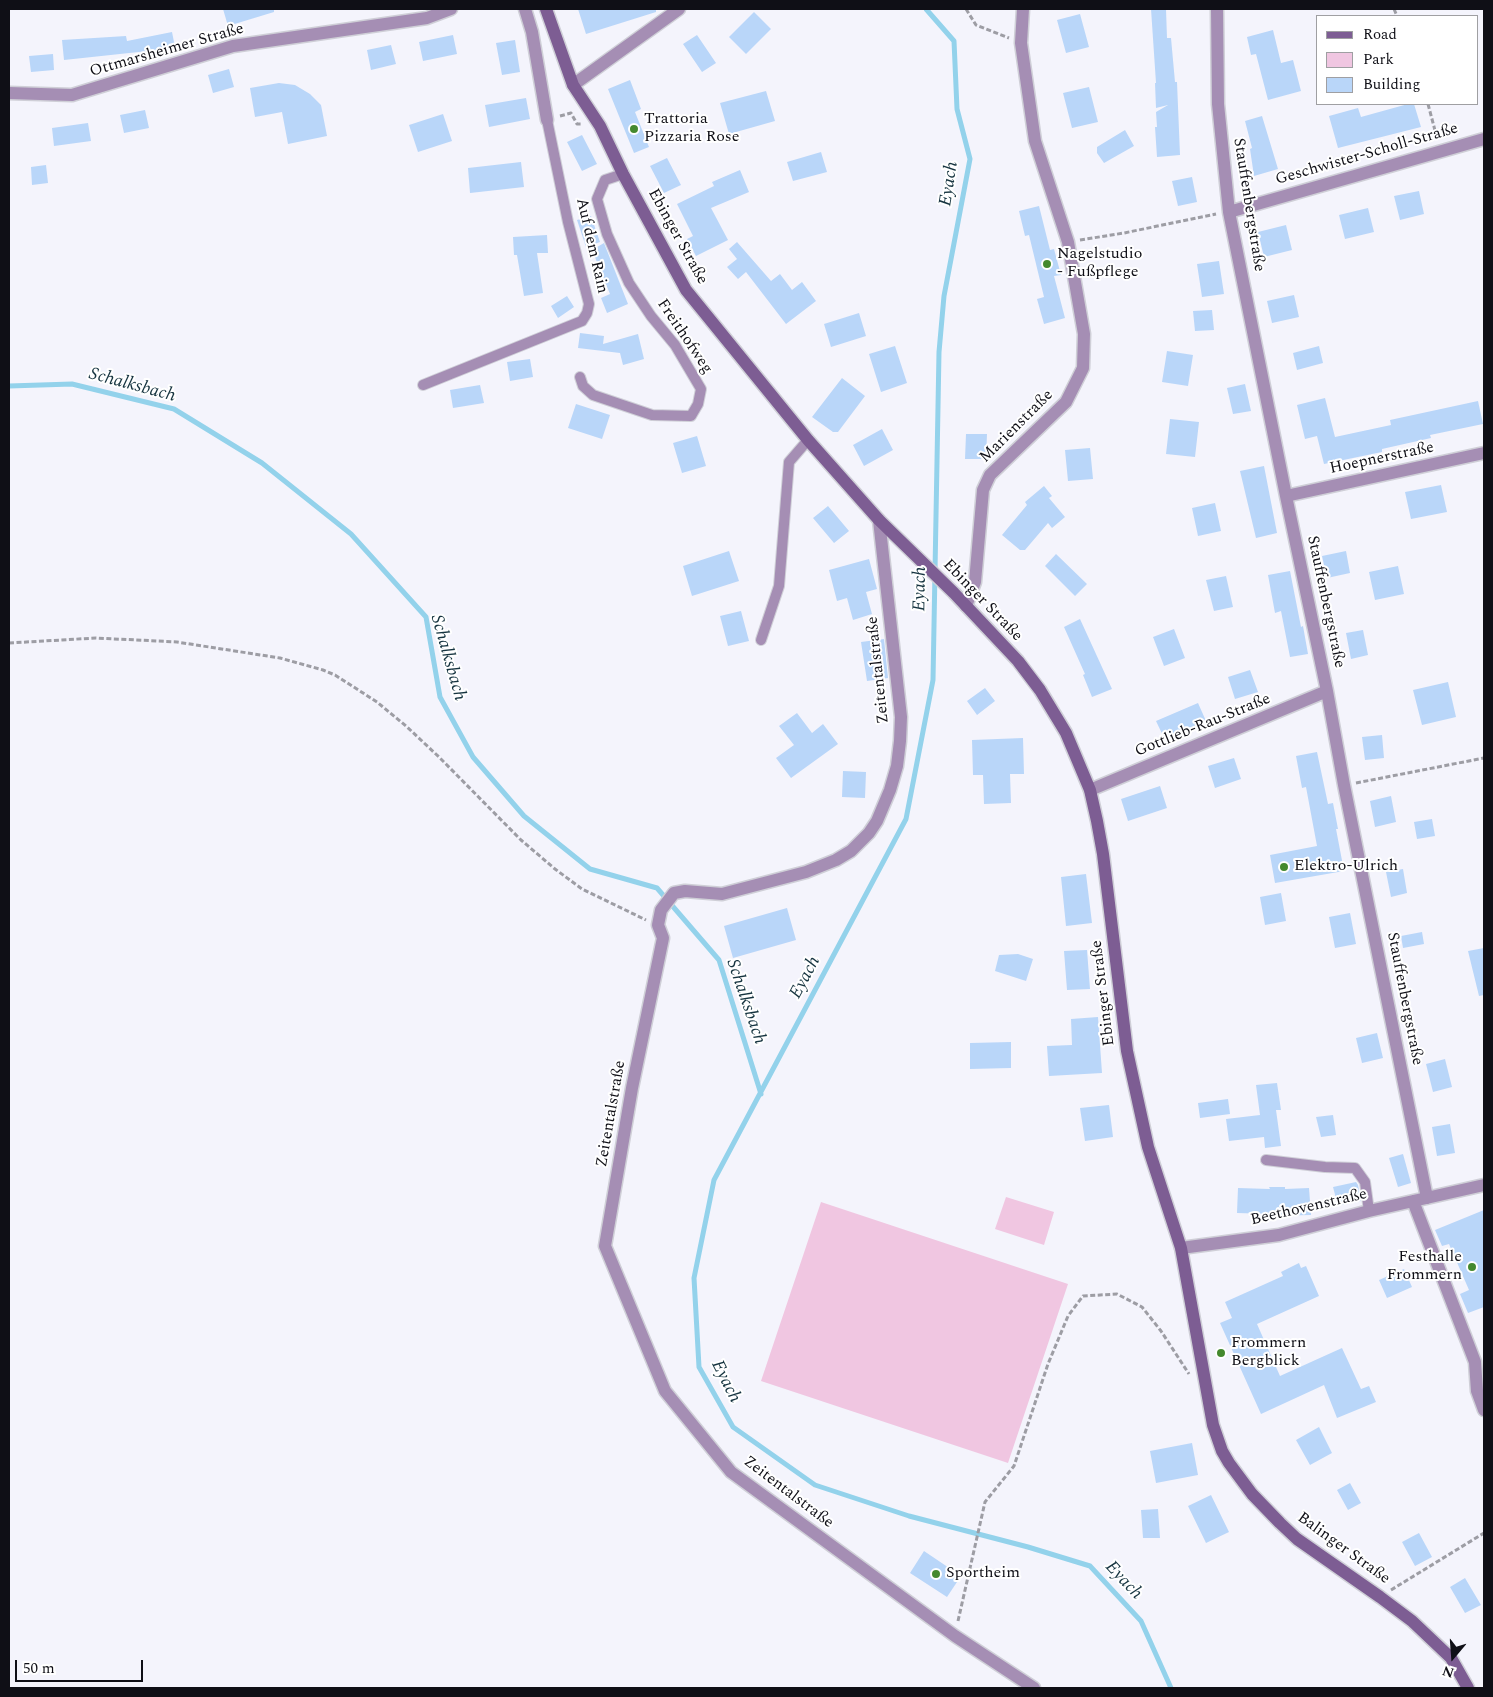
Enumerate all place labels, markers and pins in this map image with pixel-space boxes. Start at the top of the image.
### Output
place label: Trattoria Pizzaria Rose [644,110,740,148]
marker: Trattoria Pizzaria Rose [628,123,640,135]
place label: Nagelstudio - Fußpflege [1057,245,1142,283]
marker: Nagelstudio - Fußpflege [1041,258,1053,270]
place label: Elektro-Ulrich [1294,857,1398,877]
marker: Elektro-Ulrich [1278,861,1290,873]
place label: Festhalle Frommern [1387,1248,1462,1286]
marker: Festhalle Frommern [1466,1261,1478,1273]
place label: Frommern Bergblick [1231,1334,1306,1372]
marker: Frommern Bergblick [1215,1347,1227,1359]
place label: Sportheim [946,1564,1020,1584]
marker: Sportheim [930,1568,942,1580]

